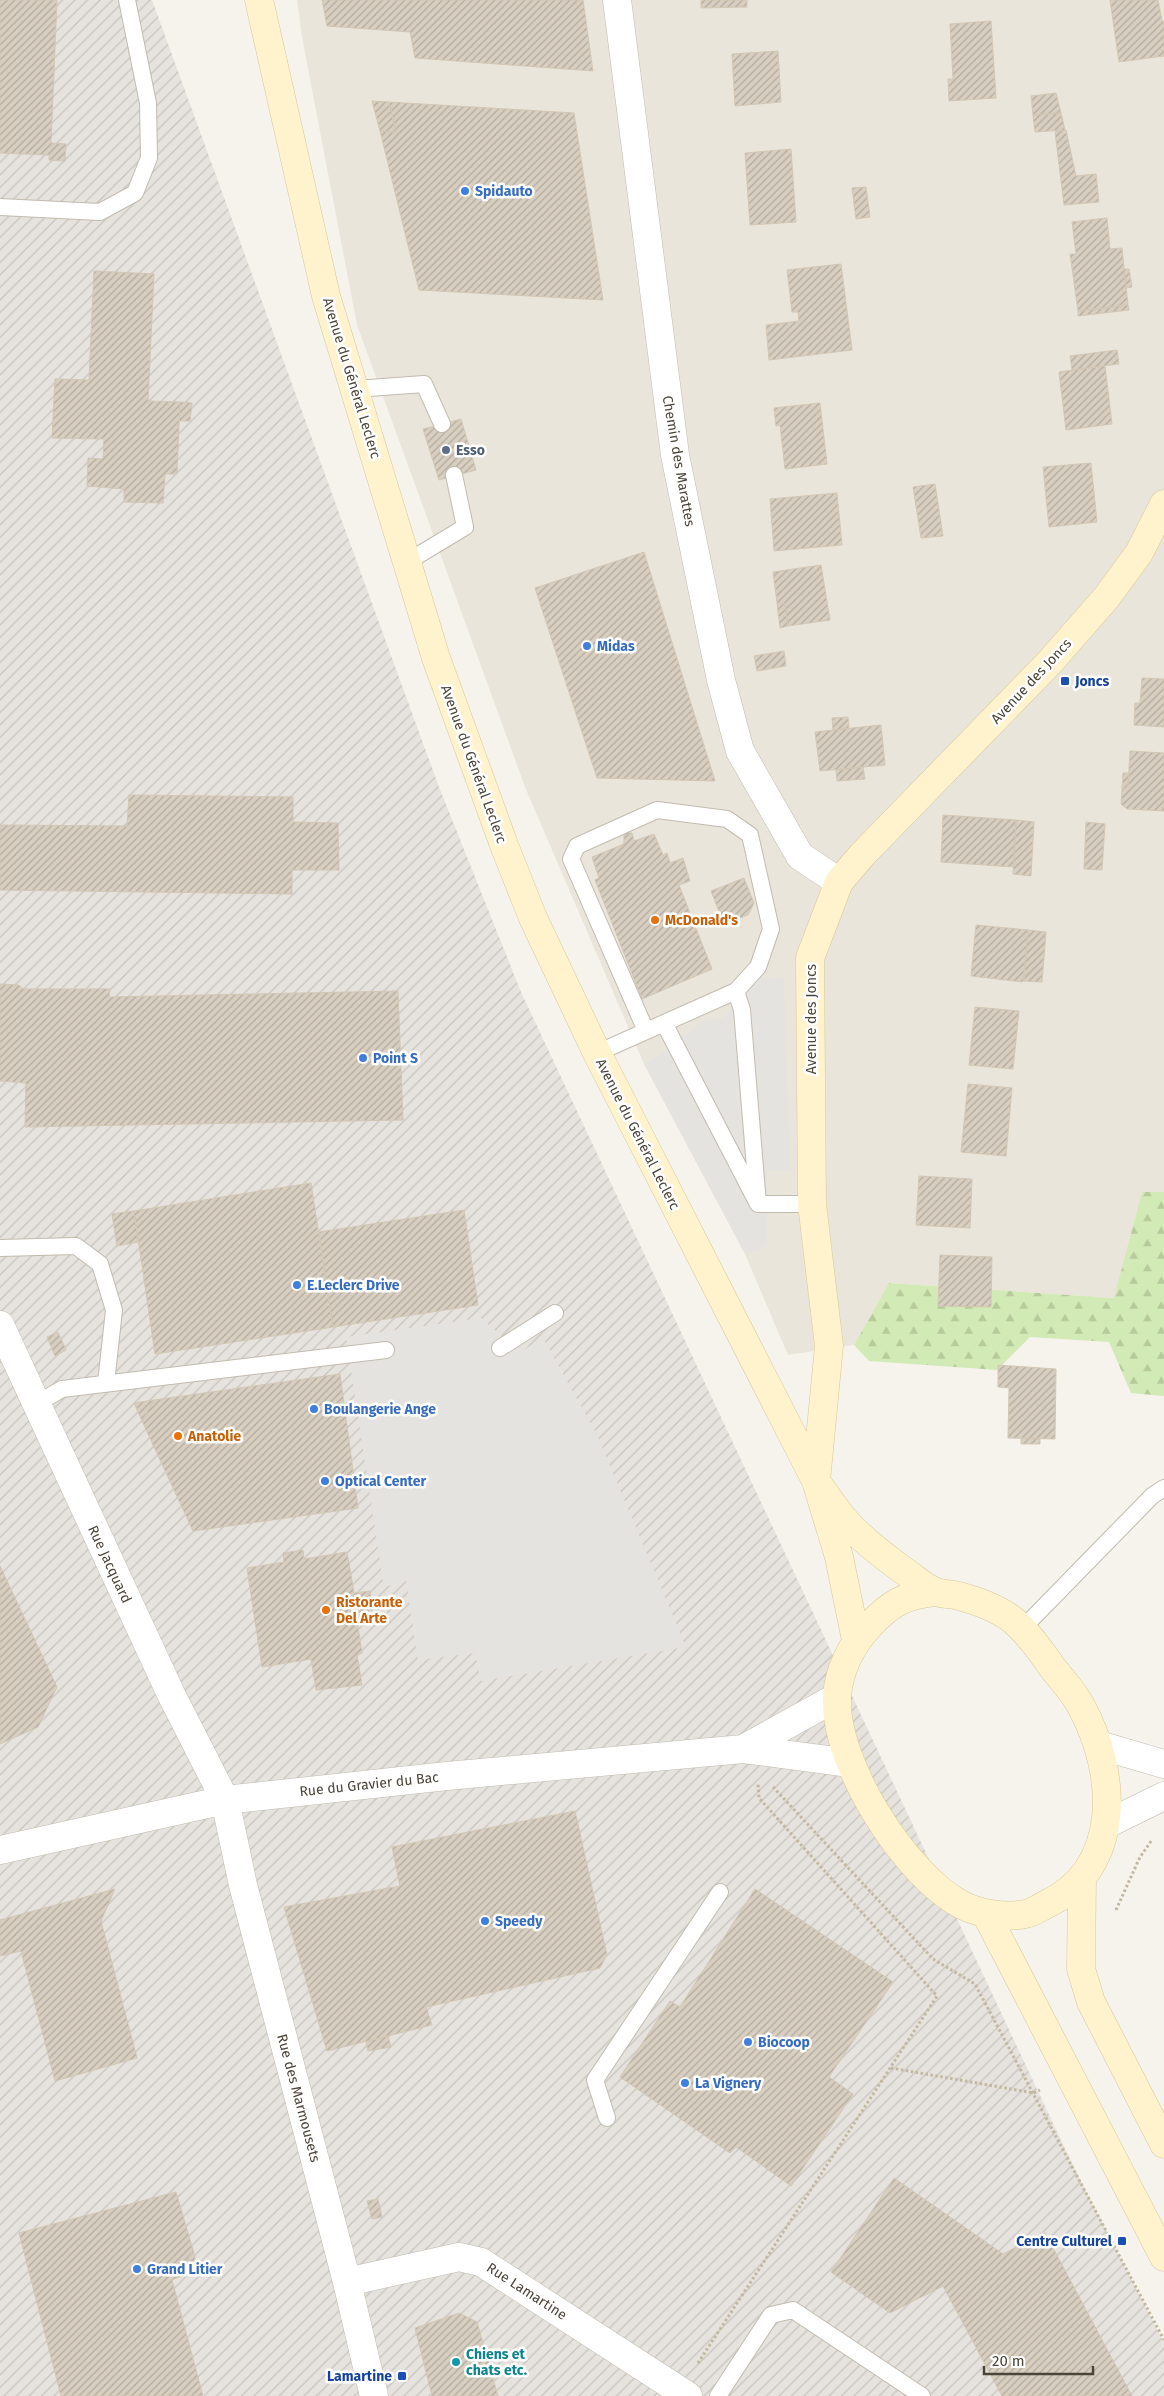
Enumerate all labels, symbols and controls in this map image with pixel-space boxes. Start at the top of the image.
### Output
place label: Spidauto [475,183,533,200]
marker: Spidauto [459,185,471,197]
street label: Avenue du Général Leclerc [319,296,384,461]
street label: Chemin des Marattes [659,394,698,528]
place label: Esso [456,442,485,459]
marker: Esso [440,444,452,456]
street label: Avenue des Joncs [988,635,1076,727]
place label: Midas [597,638,635,655]
marker: Midas [581,640,593,652]
place label: Joncs [1074,673,1109,690]
marker: Joncs [1059,675,1071,687]
street label: Avenue du Général Leclerc [437,683,510,846]
place label: McDonald's [665,912,738,929]
marker: McDonald's [649,914,661,926]
street label: Avenue des Joncs [803,963,820,1074]
place label: Point S [373,1050,418,1067]
marker: Point S [357,1052,369,1064]
street label: Avenue du Général Leclerc [592,1056,683,1213]
place label: E.Leclerc Drive [307,1277,400,1294]
marker: E.Leclerc Drive [291,1279,303,1291]
place label: Boulangerie Ange [324,1401,436,1418]
marker: Boulangerie Ange [308,1403,320,1415]
place label: Anatolie [187,1428,241,1445]
marker: Anatolie [172,1430,184,1442]
place label: Optical Center [335,1473,426,1490]
marker: Optical Center [319,1475,331,1487]
street label: Rue Jacquard [84,1523,135,1606]
place label: Ristorante Del Arte [336,1594,403,1627]
marker: Ristorante Del Arte [320,1604,332,1616]
street label: Rue du Gravier du Bac [299,1769,440,1800]
place label: Speedy [495,1913,543,1930]
marker: Speedy [479,1915,491,1927]
street label: Rue des Marmousets [273,2032,324,2165]
place label: Biocoop [758,2034,810,2051]
marker: Biocoop [742,2036,754,2048]
place label: La Vignery [695,2075,762,2092]
marker: La Vignery [679,2077,691,2089]
place label: Centre Culturel [1016,2233,1113,2250]
marker: Centre Culturel [1116,2235,1128,2247]
street label: Rue Lamartine [483,2259,570,2324]
place label: Grand Litier [147,2261,223,2278]
marker: Grand Litier [131,2263,143,2275]
scale bar [984,2344,1093,2376]
place label: Chiens et chats etc. [466,2346,527,2379]
text: 20 m [992,2352,1025,2370]
marker: Chiens et chats etc. [450,2356,462,2368]
place label: Lamartine [327,2368,392,2385]
marker: Lamartine [396,2370,408,2382]

